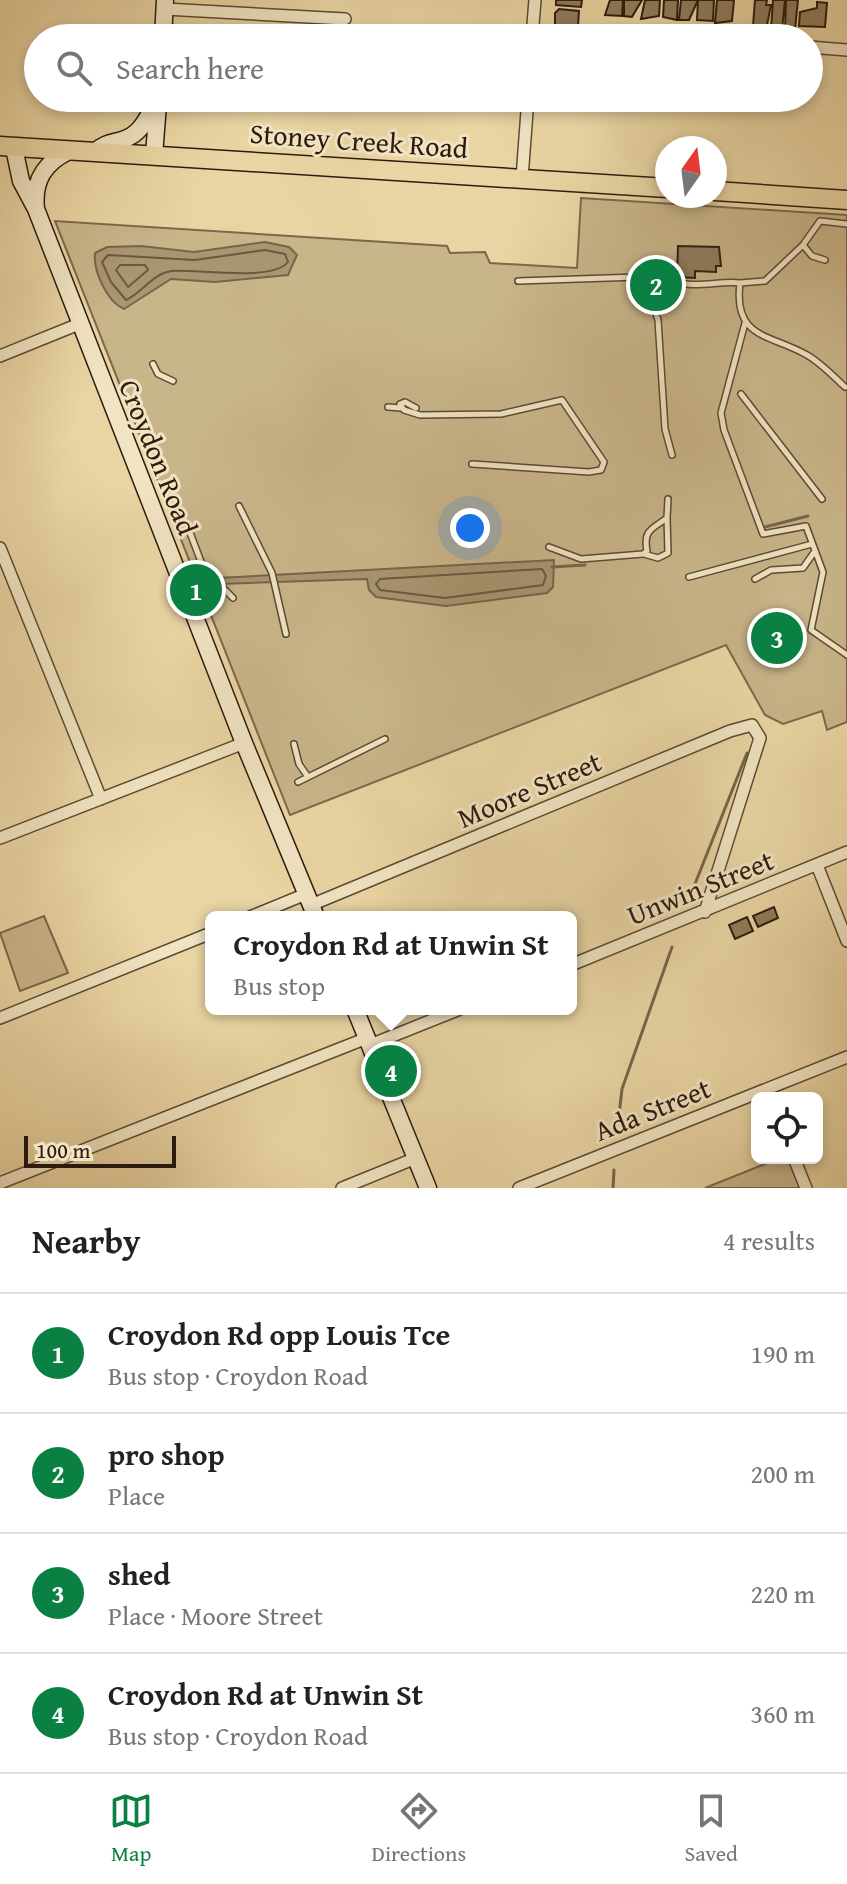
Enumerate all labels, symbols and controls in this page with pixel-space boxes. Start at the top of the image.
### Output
search box [24,24,823,112]
icon: search [52,46,96,90]
text: Search here [116,46,264,90]
street label: Stoney Creek Road [249,112,469,168]
north arrow [655,136,727,208]
pin: 2 [630,255,682,315]
street label: Croydon Road [109,373,209,541]
your location [450,508,490,548]
pin: 1 [170,560,222,620]
pin: 3 [751,608,803,668]
street label: Moore Street [451,740,607,838]
street label: Unwin Street [621,839,779,935]
popup [205,911,577,1015]
text: Croydon Rd at Unwin St [233,922,549,966]
text: Bus stop [233,966,325,1005]
pin: 4 [365,1041,417,1101]
street label: Ada Street [588,1067,716,1151]
map controls [751,1092,823,1164]
button: locate [751,1092,823,1164]
scale bar [24,1132,176,1168]
text: 100 m [36,1134,91,1166]
text: Nearby [32,1216,141,1265]
text: 4 results [723,1221,815,1260]
text: Croydon Rd opp Louis Tce [108,1312,450,1356]
text: 1 [51,1334,65,1373]
text: 190 m [750,1334,815,1373]
text: Bus stop · Croydon Road [108,1356,368,1395]
text: pro shop [108,1432,225,1476]
text: 2 [51,1454,65,1493]
text: 200 m [750,1454,815,1493]
text: Place [108,1476,165,1515]
text: shed [108,1552,171,1596]
text: 3 [51,1574,65,1613]
text: 220 m [750,1574,815,1613]
text: Place · Moore Street [108,1596,323,1635]
text: Croydon Rd at Unwin St [108,1672,423,1716]
text: 4 [51,1694,65,1733]
text: 360 m [750,1694,815,1733]
text: Bus stop · Croydon Road [108,1716,368,1755]
tab: Map [109,1789,153,1869]
tab: Directions [372,1789,466,1869]
tab: Saved [685,1789,738,1869]

